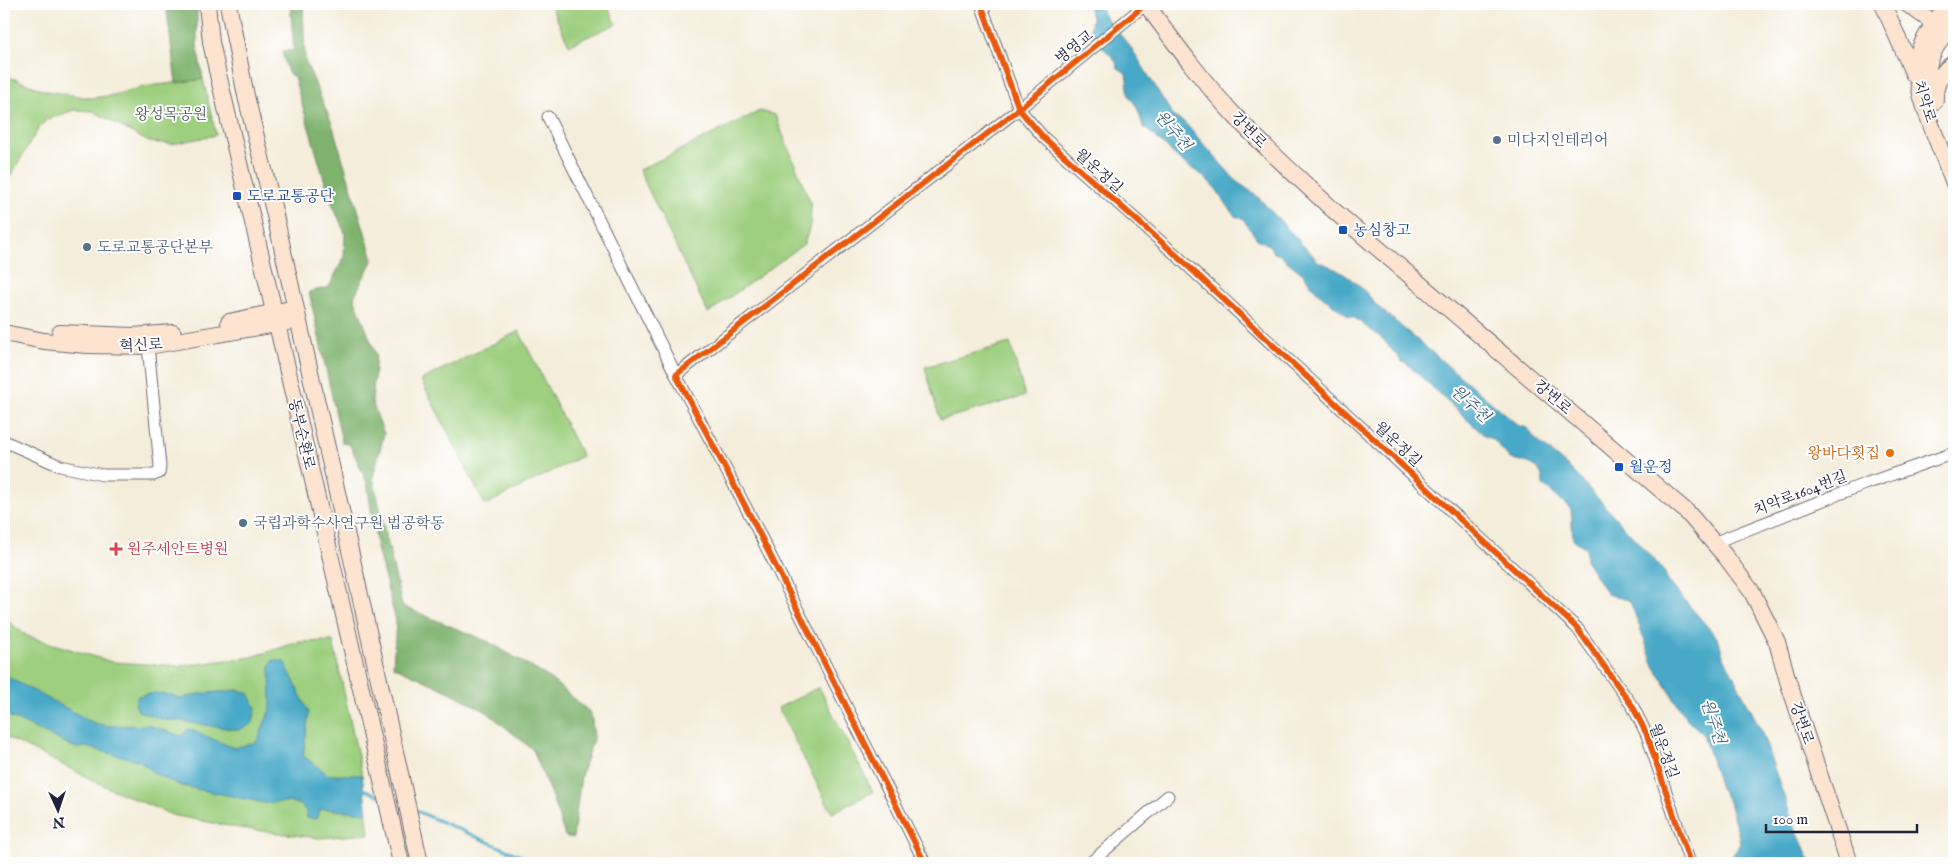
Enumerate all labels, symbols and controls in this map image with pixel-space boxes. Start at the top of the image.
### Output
street label: 병영교 [1051,26,1098,68]
street label: 치악로 [1909,78,1940,125]
park label: 왕성목공원 [135,105,207,124]
water label: 원주천 [1150,107,1196,157]
street label: 강변로 [1227,108,1271,153]
place label: 미다지인테리어 [1507,131,1608,150]
marker: 미다지인테리어 [1491,134,1503,146]
street label: 월운정길 [1071,145,1127,198]
place label: 도로교통공단 [247,187,334,206]
marker: 도로교통공단 [231,190,243,202]
place label: 농심창고 [1353,221,1411,240]
marker: 농심창고 [1337,224,1349,236]
place label: 도로교통공단본부 [97,238,213,257]
marker: 도로교통공단본부 [81,241,93,253]
street label: 혁신로 [119,335,164,356]
street label: 강변로 [1530,376,1576,419]
water label: 원주천 [1446,382,1495,428]
street label: 동부순환로 [284,397,319,472]
street label: 월운정길 [1370,418,1425,471]
place label: 왕바다횟집 [1808,444,1880,463]
marker: 왕바다횟집 [1884,447,1896,459]
place label: 월운정 [1629,458,1672,477]
marker: 월운정 [1613,461,1625,473]
street label: 치악로1604번길 [1751,467,1850,520]
place label: 국립과학수사연구원 법공학동 [253,514,445,533]
marker: 국립과학수사연구원 법공학동 [237,517,249,529]
place label: 원주세안트병원 [127,540,228,559]
marker: 원주세안트병원 [109,542,123,556]
water label: 원주천 [1695,696,1729,748]
street label: 강변로 [1785,700,1818,747]
street label: 월운정길 [1645,721,1682,782]
north arrow [32,784,82,834]
scale bar [1766,802,1917,834]
text: 100 m [1773,810,1809,829]
text: N [52,813,66,831]

